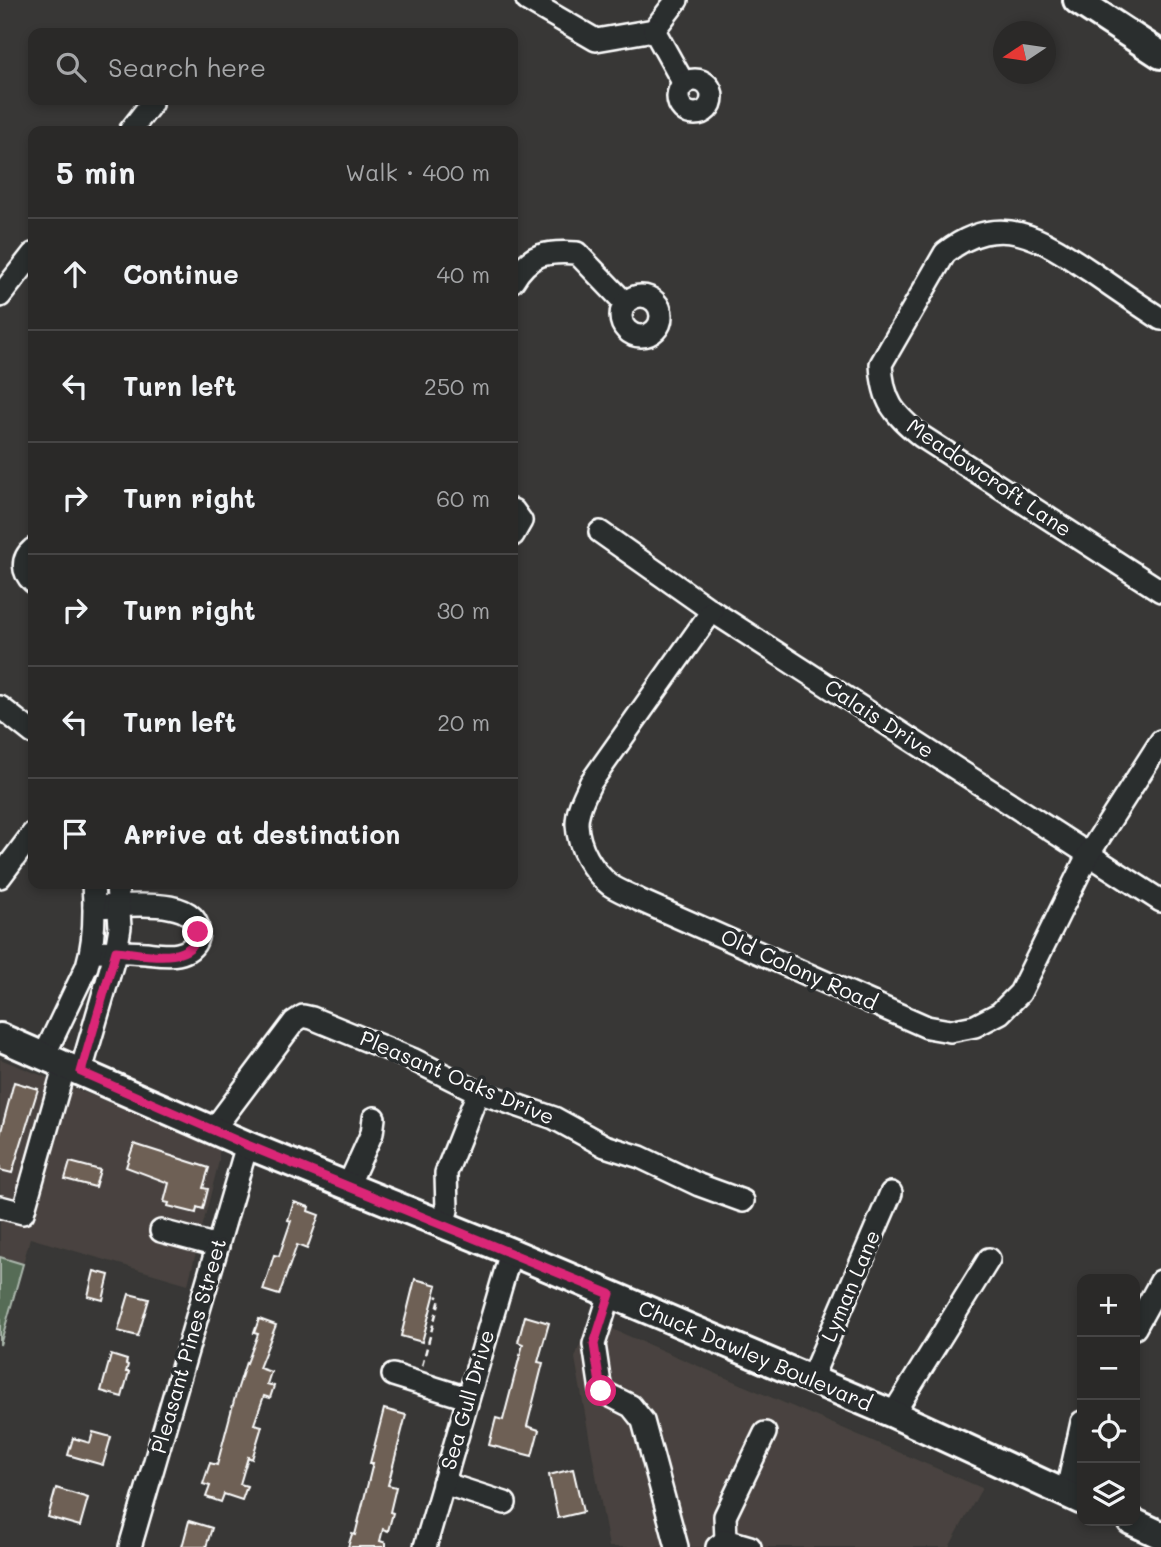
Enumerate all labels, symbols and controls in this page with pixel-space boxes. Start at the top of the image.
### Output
north arrow [993,21,1056,84]
search box [28,28,518,105]
icon: search [52,48,90,86]
text: Search here [108,50,266,84]
text: 5 min [56,152,136,192]
text: Walk · 400 m [345,157,490,187]
icon: ahead [56,255,94,293]
text: Continue [123,257,239,291]
text: 40 m [437,259,490,289]
icon: left [56,367,94,405]
text: Turn left [123,369,236,403]
text: 250 m [424,371,490,401]
street label: Meadowcroft Lane [902,412,1077,542]
icon: right [56,479,94,517]
text: Turn right [123,481,256,515]
text: 60 m [436,483,490,513]
icon: right [56,591,94,629]
text: Turn right [123,593,256,627]
text: 30 m [437,595,490,625]
street label: Calais Drive [820,672,940,763]
icon: left [56,703,94,741]
text: Turn left [123,705,236,739]
text: 20 m [437,707,490,737]
icon: arrive [56,815,94,853]
text: Arrive at destination [123,817,400,851]
route end [182,916,213,947]
street label: Old Colony Road [717,922,882,1015]
street label: Pleasant Oaks Drive [356,1023,559,1130]
street label: Lyman Lane [814,1225,885,1345]
street label: Pleasant Pines Street [144,1235,231,1456]
map controls [1077,1274,1140,1526]
button: + [1077,1274,1140,1337]
street label: Chuck Dawley Boulevard [635,1293,877,1416]
street label: Sea Gull Drive [434,1326,499,1473]
button: − [1077,1337,1140,1400]
route start [585,1375,616,1406]
button: locate [1077,1400,1140,1463]
button: layers [1077,1463,1140,1526]

